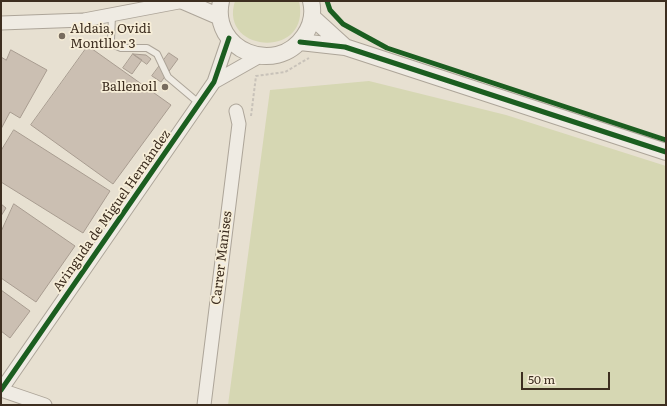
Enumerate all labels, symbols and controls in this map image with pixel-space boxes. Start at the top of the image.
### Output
place label: Aldaia, Ovidi Montllor 3 [70,21,151,52]
marker: Aldaia, Ovidi Montllor 3 [57,31,67,41]
place label: Ballenoil [101,79,157,95]
marker: Ballenoil [160,82,170,92]
street label: Avinguda de Miguel Hernández [50,127,174,295]
street label: Carrer Manises [209,210,235,306]
scale bar [523,364,612,390]
text: 50 m [528,370,555,388]

